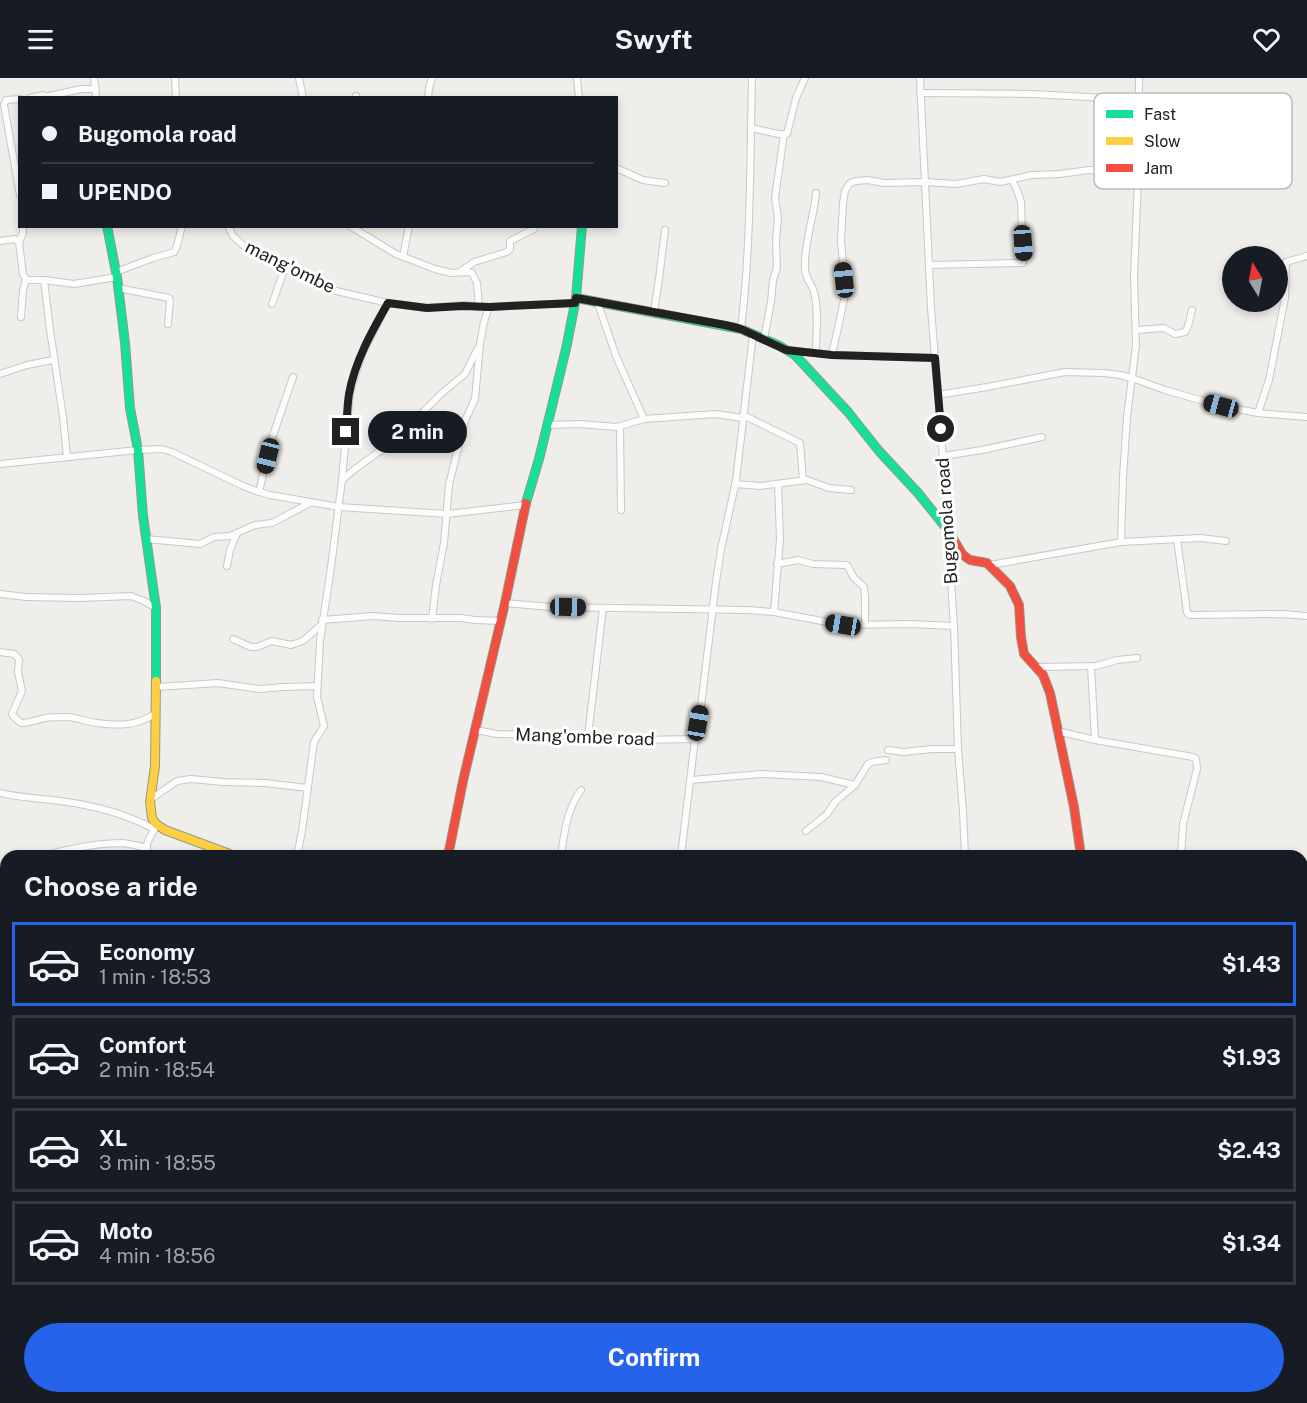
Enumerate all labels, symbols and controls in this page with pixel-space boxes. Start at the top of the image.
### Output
icon: menu [24,23,57,56]
text: Swyft [615,23,692,55]
icon: heart [1250,23,1283,56]
legend [1094,93,1292,189]
text: Fast [1144,105,1176,124]
text: Bugomola road [78,121,237,147]
text: Slow [1144,132,1181,151]
text: Jam [1144,159,1173,178]
text: UPENDO [78,179,172,205]
car [1013,224,1033,262]
street label: mang'ombe [242,236,338,297]
north arrow [1222,246,1288,312]
map controls [1222,246,1288,312]
car [833,261,855,299]
car [1201,393,1241,419]
callout: 2 min [367,411,466,453]
route start [927,415,954,442]
route end [332,418,359,445]
text: 2 min [391,420,444,444]
car [255,436,281,476]
street label: Bugomola road [932,457,961,585]
car [550,598,586,616]
car [824,613,862,637]
car [686,704,710,742]
street label: Mang'ombe road [515,724,655,749]
text: Choose a ride [24,870,198,902]
icon: car [27,937,81,991]
text: Economy [99,939,195,965]
text: $1.43 [1222,951,1281,977]
text: 1 min · 18:53 [99,965,211,989]
icon: car [27,1030,81,1084]
text: Comfort [99,1032,186,1058]
text: $1.93 [1222,1044,1281,1070]
text: 2 min · 18:54 [99,1058,215,1082]
icon: car [27,1123,81,1177]
text: XL [99,1125,127,1151]
text: $2.43 [1217,1137,1281,1163]
text: 3 min · 18:55 [99,1151,216,1175]
icon: car [27,1216,81,1270]
text: Moto [99,1218,153,1244]
text: $1.34 [1222,1230,1281,1256]
text: 4 min · 18:56 [99,1244,215,1268]
button: Confirm [24,1323,1284,1392]

